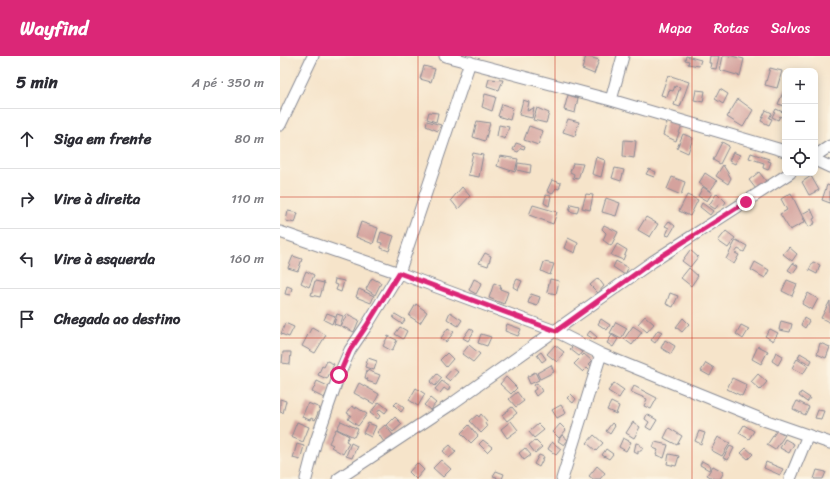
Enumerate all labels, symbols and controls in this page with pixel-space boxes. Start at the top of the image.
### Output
text: Wayfind [20,12,88,45]
text: Mapa [659,16,692,41]
text: Rotas [714,16,749,41]
text: Salvos [771,16,810,41]
text: 5 min [16,67,58,97]
map controls [782,68,818,176]
button: + [782,68,818,104]
text: A pé · 350 m [192,71,264,94]
button: − [782,104,818,140]
text: Siga em frente [54,126,151,152]
text: 80 m [235,127,264,150]
icon: ahead [16,128,38,150]
button: locate [782,140,818,176]
text: Vire à direita [54,186,140,212]
text: 110 m [231,187,264,210]
icon: right [16,188,38,210]
route end [737,193,755,211]
text: Vire à esquerda [54,246,155,272]
text: 160 m [229,247,264,270]
icon: left [16,248,38,270]
text: Chegada ao destino [54,306,180,332]
icon: arrive [16,308,38,330]
route start [330,366,348,384]

